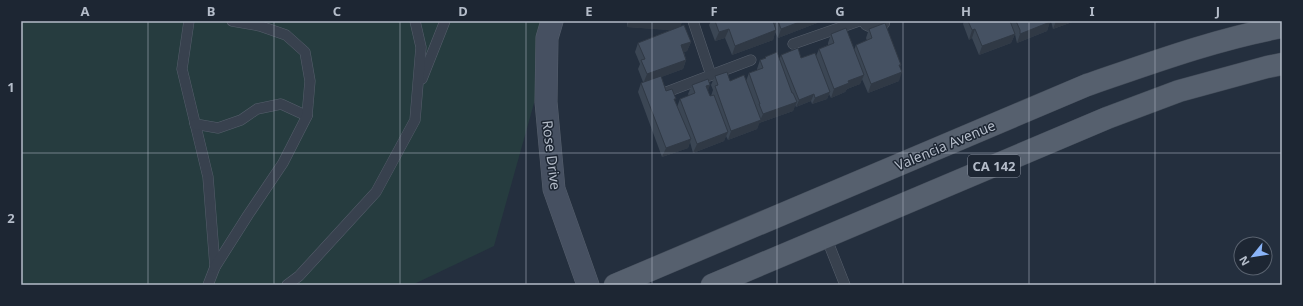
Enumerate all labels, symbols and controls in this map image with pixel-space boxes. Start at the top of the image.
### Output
text: A [81,2,90,20]
text: B [207,2,215,20]
text: C [333,2,341,20]
text: D [458,2,468,20]
text: E [585,2,593,20]
text: F [710,2,718,20]
text: G [835,2,845,20]
text: H [961,2,971,20]
text: I [1089,2,1095,20]
text: J [1215,2,1220,20]
text: 1 [7,78,15,96]
street label: Valencia Avenue [892,115,998,175]
street label: Rose Drive [538,119,566,191]
road number: CA 142 [968,155,1020,177]
text: 2 [7,209,15,227]
north arrow [1233,236,1273,276]
text: N [1235,254,1253,269]

